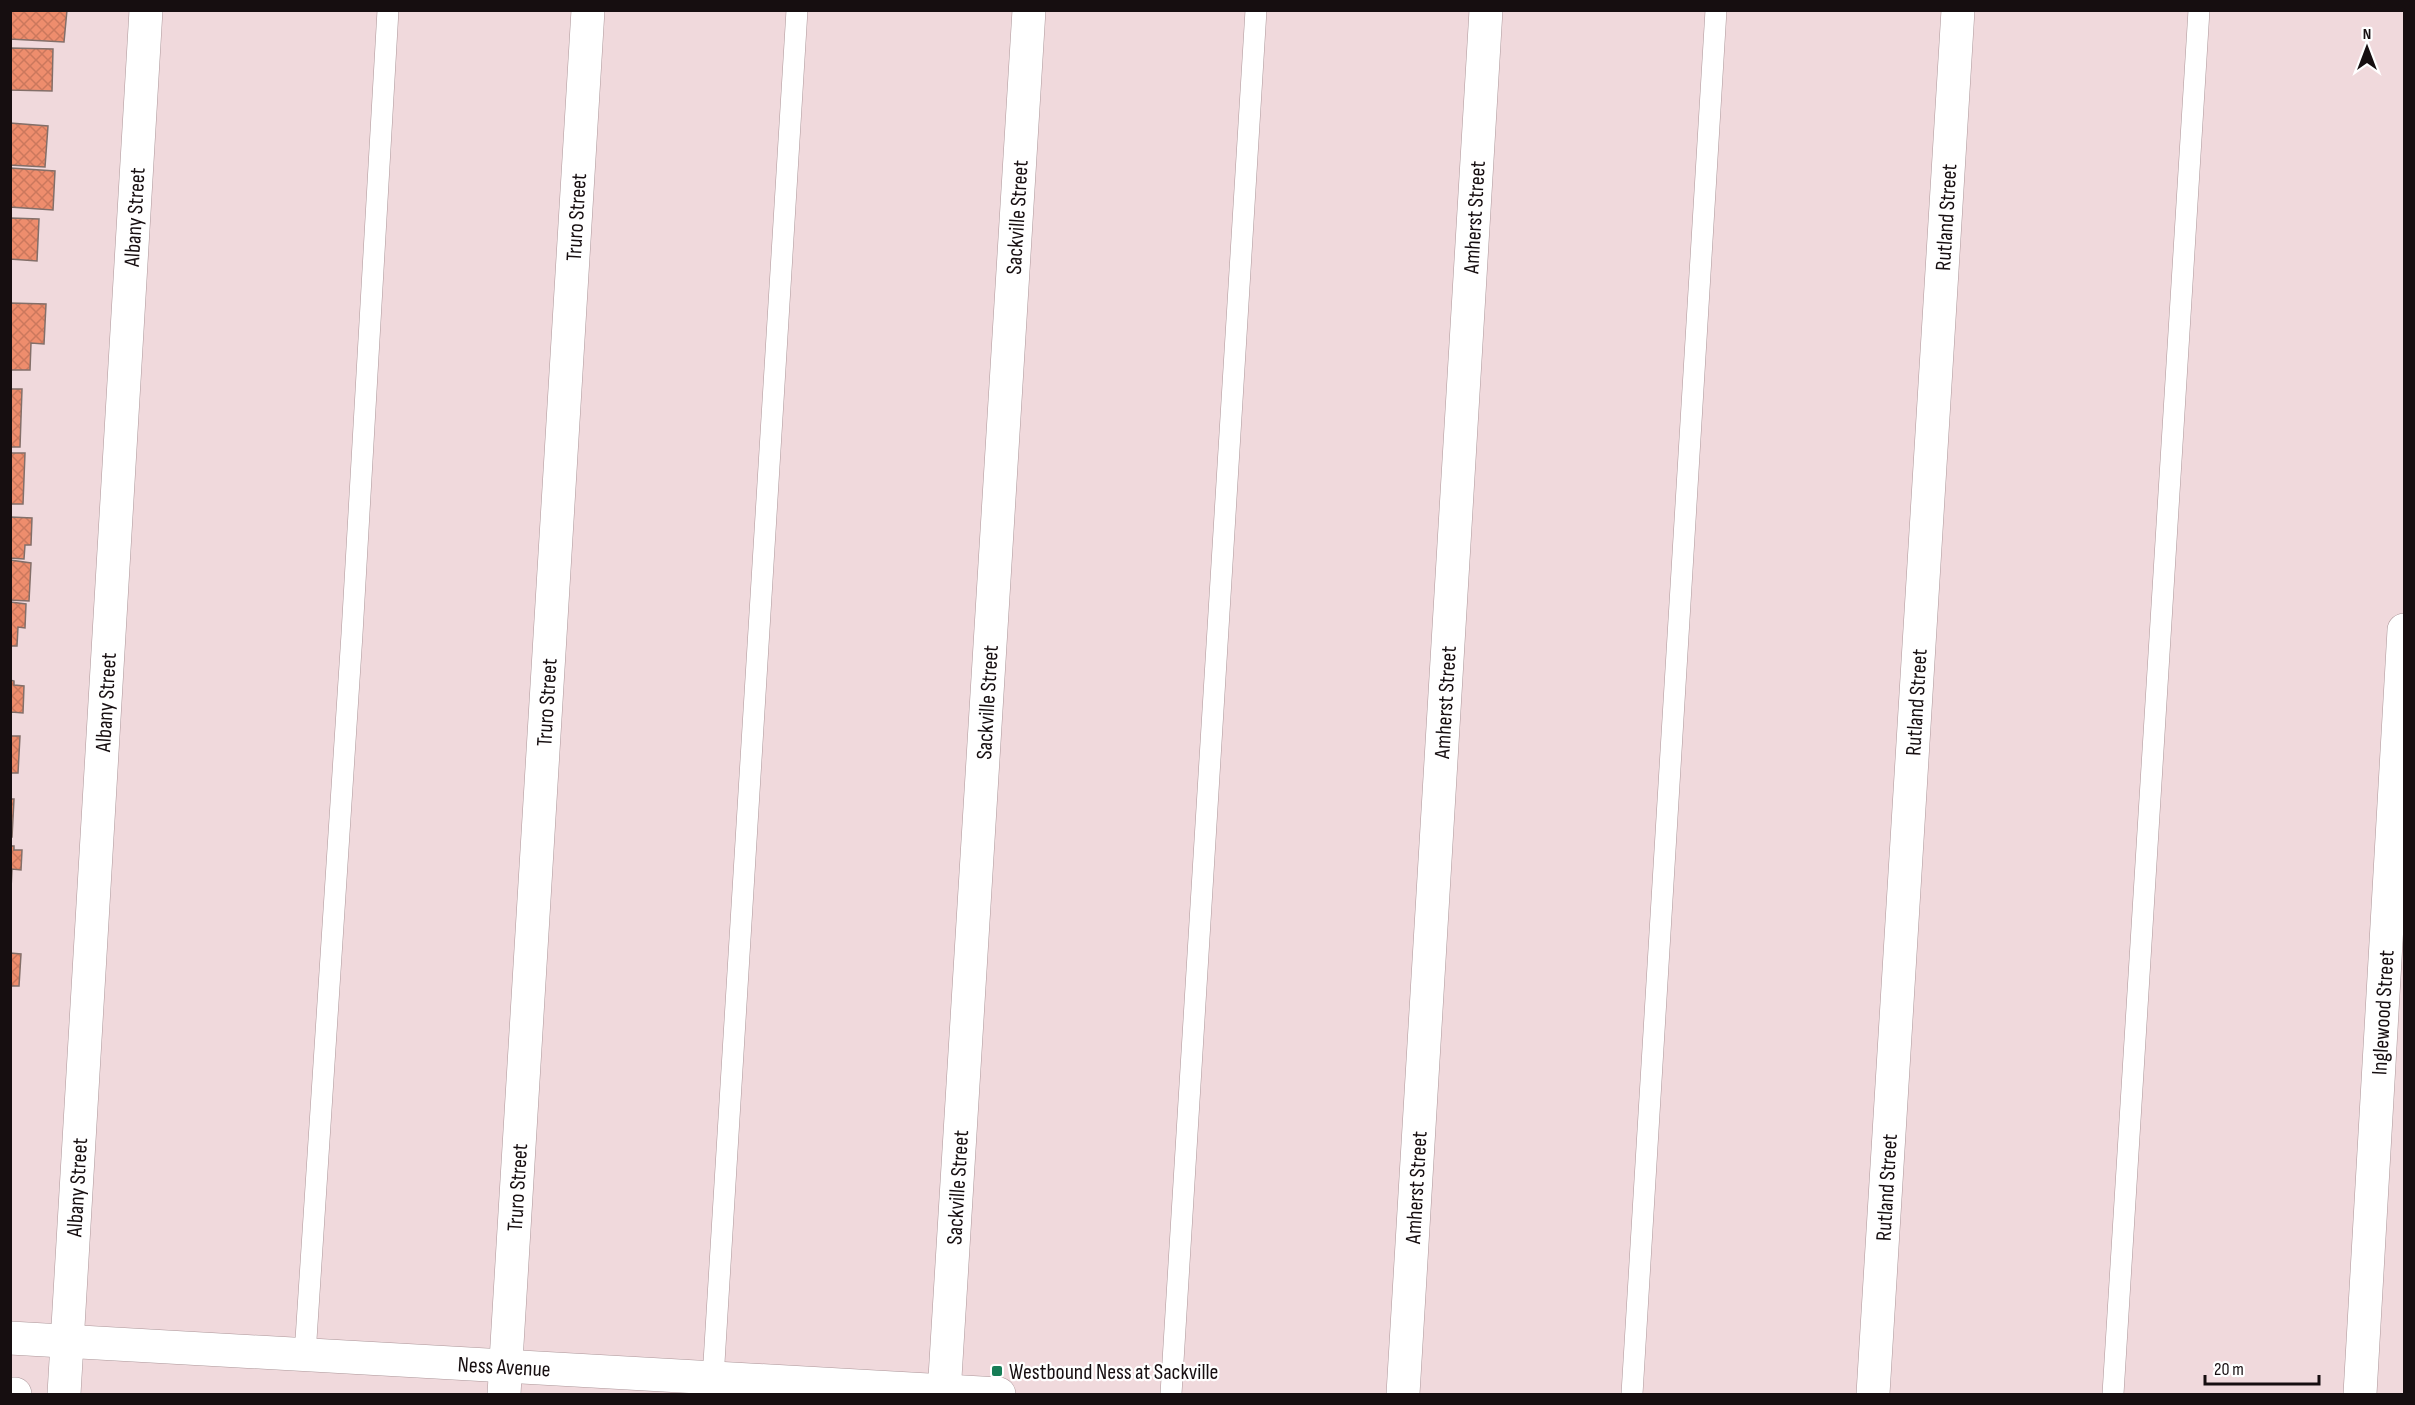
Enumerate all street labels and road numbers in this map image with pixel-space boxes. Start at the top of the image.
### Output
street label: Sackville Street [1001,159,1035,275]
street label: Amherst Street [1458,160,1492,275]
street label: Rutland Street [1930,163,1964,272]
street label: Albany Street [119,167,152,268]
street label: Truro Street [561,172,593,262]
street label: Sackville Street [971,644,1005,760]
street label: Amherst Street [1429,645,1463,760]
street label: Rutland Street [1900,648,1934,757]
street label: Albany Street [90,652,123,754]
street label: Truro Street [531,657,564,747]
street label: Inglewood Street [2366,949,2401,1076]
street label: Sackville Street [941,1129,975,1246]
street label: Amherst Street [1400,1130,1434,1246]
street label: Rutland Street [1870,1133,1904,1242]
street label: Albany Street [61,1137,94,1239]
street label: Truro Street [502,1142,534,1232]
street label: Ness Avenue [457,1351,551,1384]

